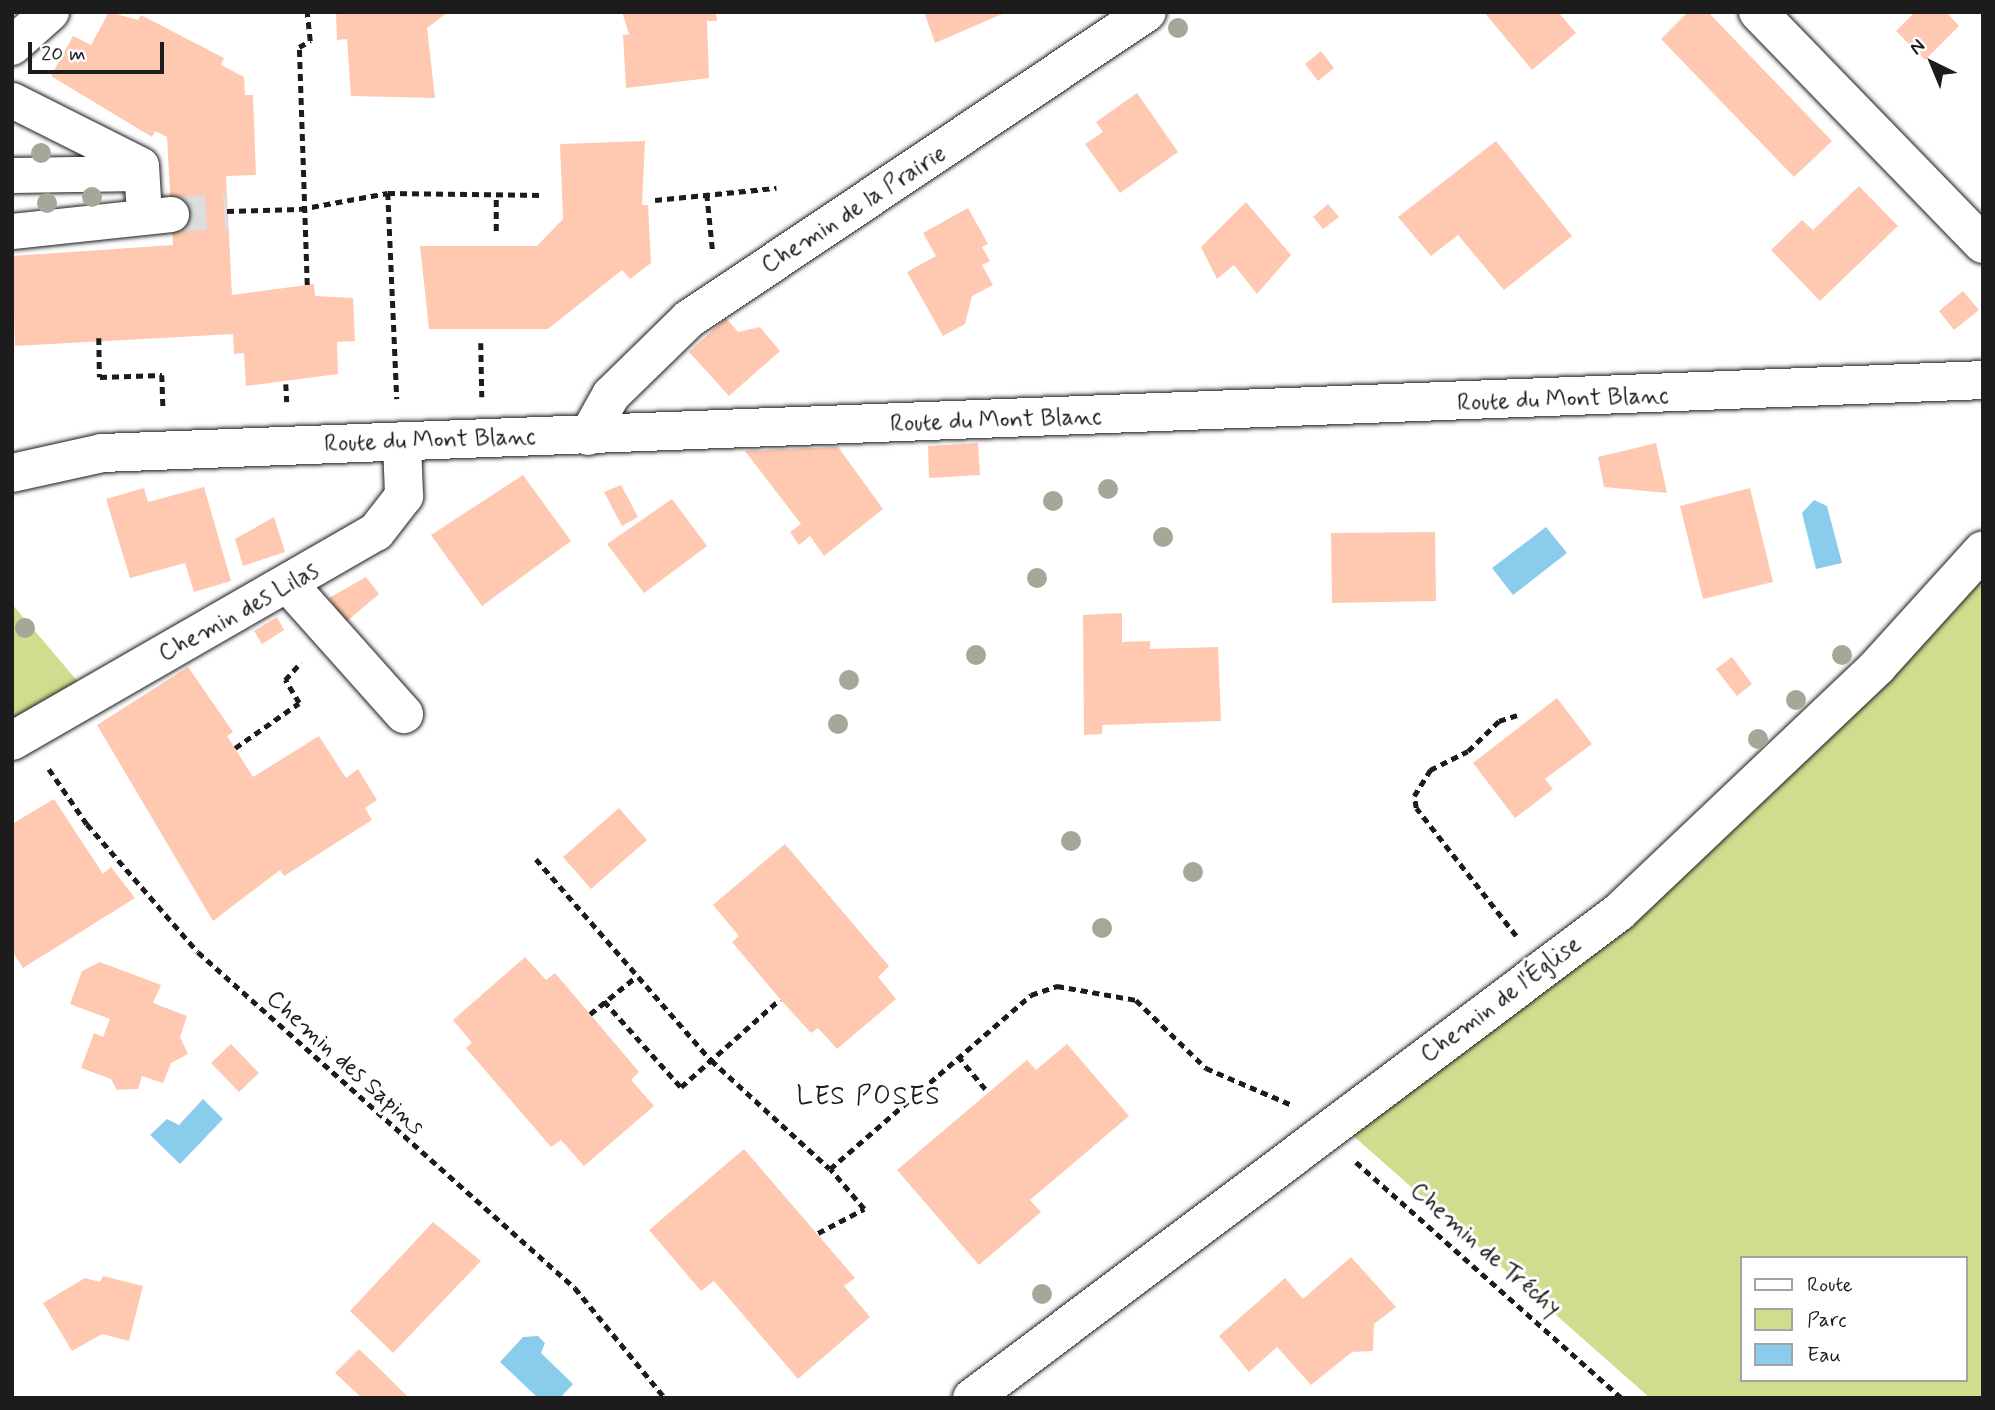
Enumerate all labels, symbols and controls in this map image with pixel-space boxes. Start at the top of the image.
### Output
scale bar [32,28,168,72]
north arrow [1897,28,1967,98]
text: N [1904,34,1930,61]
text: 20 m [41,40,86,68]
street label: Chemin de la Prairie [755,139,953,281]
street label: Route du Mont Blanc [1457,382,1669,418]
street label: Route du Mont Blanc [890,403,1102,439]
street label: Route du Mont Blanc [324,423,536,459]
street label: Chemin des Lilas [154,557,324,669]
street label: Chemin de l'Église [1415,930,1587,1070]
street label: Chemin des Sapins [260,984,430,1142]
district label: LES POSES [796,1082,942,1114]
street label: Chemin de Tréchy [1405,1178,1565,1322]
legend [1740,1256,1967,1382]
text: Route [1807,1271,1853,1299]
text: Parc [1807,1306,1847,1334]
text: Eau [1807,1341,1841,1369]

